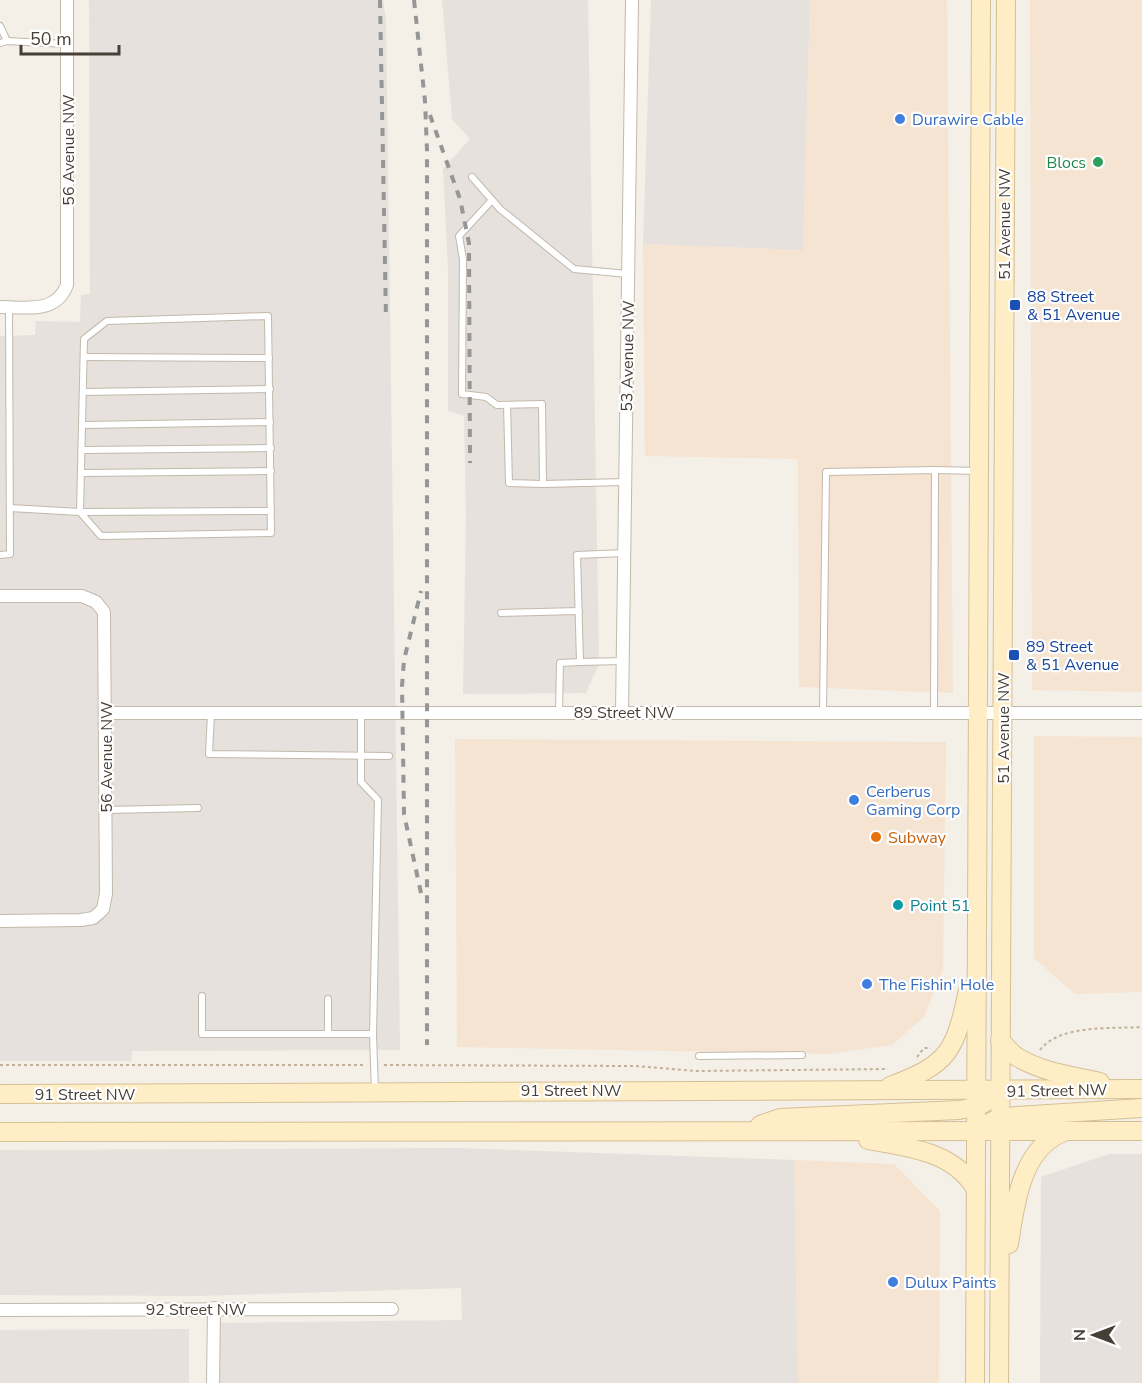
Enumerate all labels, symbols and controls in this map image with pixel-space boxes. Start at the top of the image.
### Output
scale bar [21,18,118,56]
text: 50 m [30,27,72,51]
street label: 56 Avenue NW [58,94,80,206]
place label: Durawire Cable [912,109,1024,131]
marker: Durawire Cable [893,112,907,126]
place label: Blocs [1047,152,1086,174]
marker: Blocs [1091,155,1105,169]
street label: 51 Avenue NW [994,168,1016,280]
place label: 88 Street & 51 Avenue [1027,286,1120,326]
marker: 88 Street & 51 Avenue [1008,298,1022,312]
street label: 53 Avenue NW [616,300,640,412]
place label: 89 Street & 51 Avenue [1026,636,1119,676]
marker: 89 Street & 51 Avenue [1007,648,1021,662]
street label: 51 Avenue NW [993,672,1015,784]
street label: 56 Avenue NW [96,701,118,813]
street label: 89 Street NW [574,702,675,724]
place label: Cerberus Gaming Corp [866,781,960,821]
marker: Cerberus Gaming Corp [847,793,861,807]
place label: Subway [888,827,947,849]
marker: Subway [869,830,883,844]
place label: Point 51 [910,895,970,917]
marker: Point 51 [891,898,905,912]
place label: The Fishin' Hole [879,974,994,996]
marker: The Fishin' Hole [860,977,874,991]
street label: 91 Street NW [1007,1079,1108,1103]
street label: 91 Street NW [521,1080,622,1102]
street label: 91 Street NW [35,1084,136,1106]
place label: Dulux Paints [905,1272,996,1294]
marker: Dulux Paints [886,1275,900,1289]
street label: 92 Street NW [146,1299,247,1321]
north arrow [1064,1305,1124,1365]
text: N [1069,1329,1091,1341]

